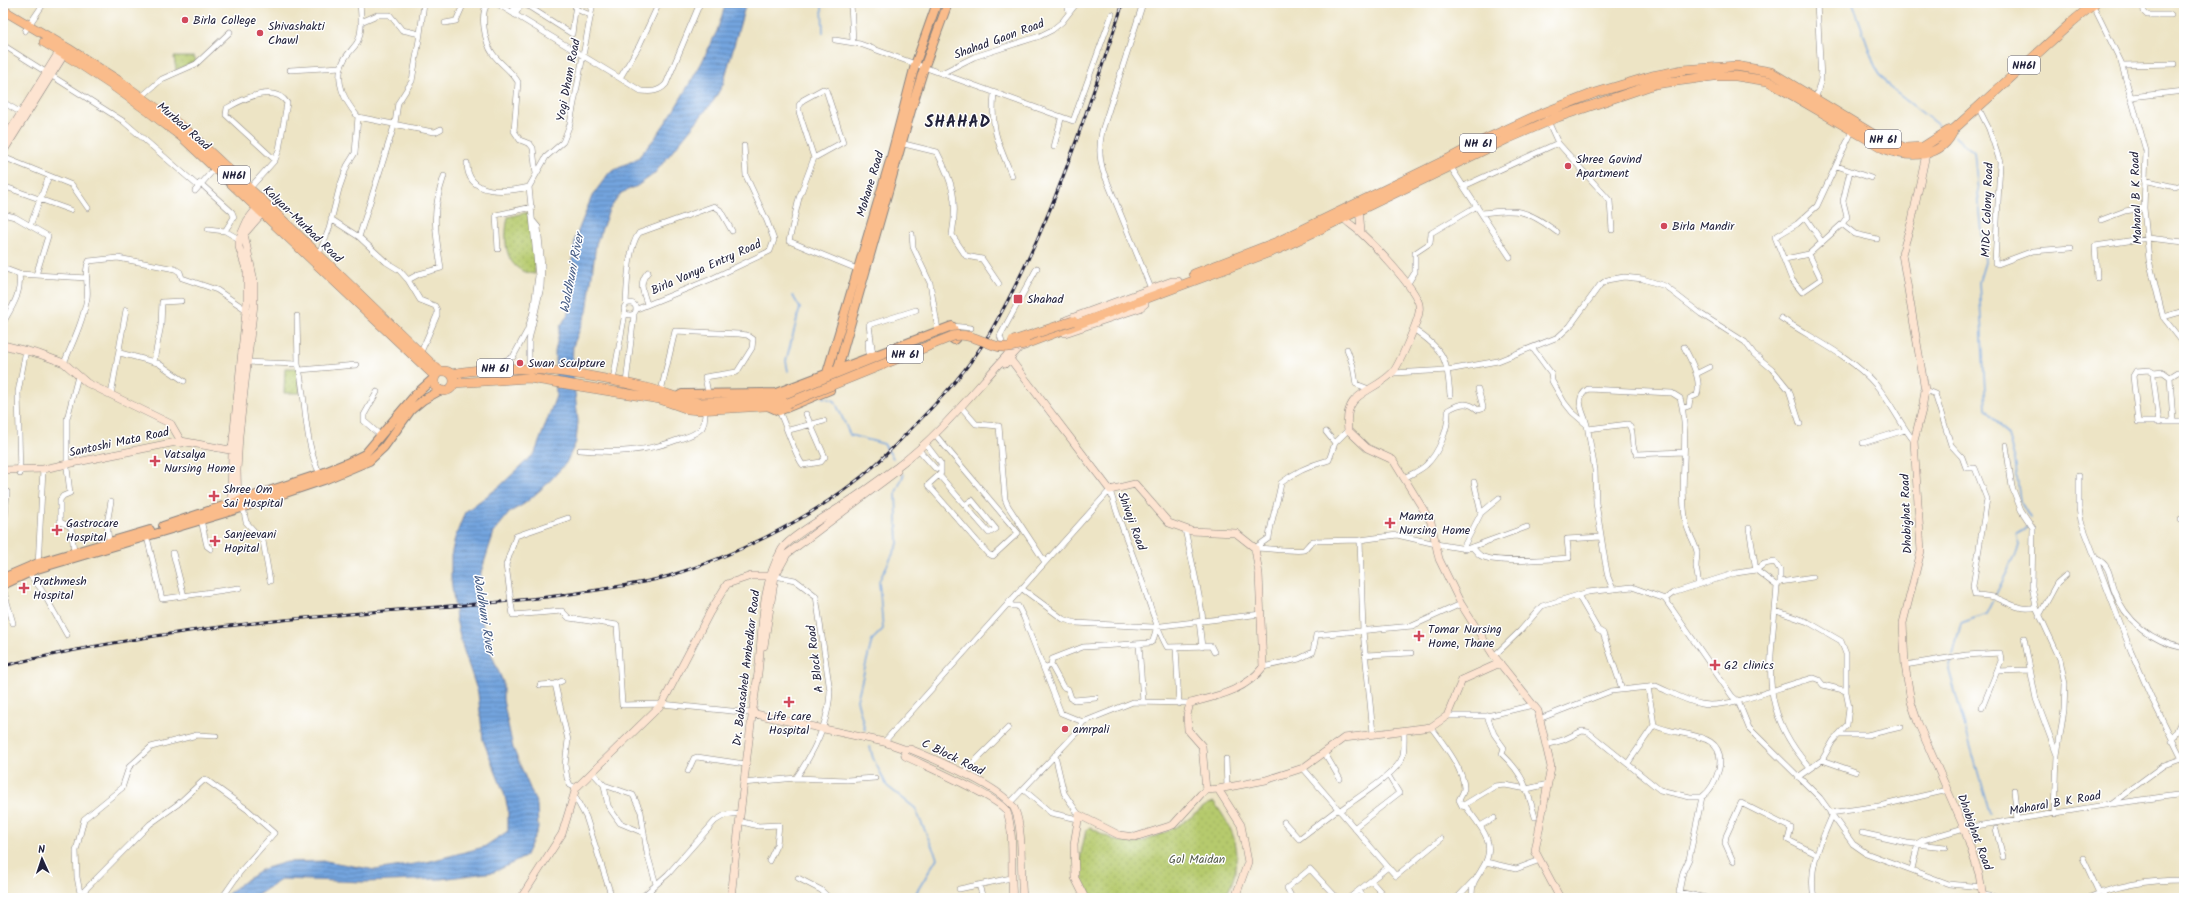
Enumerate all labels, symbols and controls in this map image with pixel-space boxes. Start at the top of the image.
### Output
place label: Birla College [193,11,256,30]
street label: Shahad Gaon Road [951,14,1048,65]
marker: Birla College [180,15,190,25]
place label: Shivashakti Chawl [268,17,326,50]
marker: Shivashakti Chawl [255,28,265,38]
street label: Yogi Dham Road [551,36,586,123]
road number: NH61 [2008,56,2040,74]
street label: Murbad Road [153,98,216,156]
district label: SHAHAD [925,110,991,135]
road number: NH 61 [1865,130,1901,148]
road number: NH 61 [1460,134,1496,152]
street label: Mohane Road [852,148,890,219]
place label: Shree Govind Apartment [1576,150,1642,183]
street label: Maharal B K Road [2125,150,2148,245]
marker: Shree Govind Apartment [1563,161,1573,171]
street label: MIDC Colony Road [1976,161,1999,258]
road number: NH61 [218,166,250,184]
street label: Kalyan-Murbad Road [258,181,348,268]
place label: Birla Mandir [1672,217,1735,236]
marker: Birla Mandir [1659,221,1669,231]
water label: Waldhuni River [554,229,591,315]
street label: Birla Vanya Entry Road [648,234,765,300]
place label: Shahad [1027,290,1064,309]
marker: Shahad [1012,293,1024,305]
road number: NH 61 [887,345,923,363]
place label: Swan Sculpture [528,354,606,373]
marker: Swan Sculpture [515,358,525,368]
road number: NH 61 [477,359,513,377]
street label: Santoshi Mata Road [67,422,172,462]
place label: Vatsalya Nursing Home [164,445,236,478]
marker: Vatsalya Nursing Home [149,455,161,467]
street label: Dhobighat Road [1896,473,1917,554]
place label: Shree Om Sai Hospital [223,480,283,513]
street label: Shivaji Road [1112,489,1151,554]
marker: Shree Om Sai Hospital [208,490,220,502]
place label: Mamta Nursing Home [1399,507,1471,540]
place label: Gastrocare Hospital [66,514,119,547]
marker: Mamta Nursing Home [1384,517,1396,529]
marker: Gastrocare Hospital [51,524,63,536]
place label: Sanjeevani Hopital [224,525,277,558]
marker: Sanjeevani Hopital [209,535,221,547]
place label: Prathmesh Hospital [33,572,87,605]
water label: Waldhuni River [467,573,501,658]
marker: Prathmesh Hospital [18,582,30,594]
street label: Dr. Babasaheb Ambedkar Road [728,588,766,747]
place label: Tomar Nursing Home, Thane [1428,620,1502,653]
street label: A Block Road [802,623,829,694]
marker: Tomar Nursing Home, Thane [1413,630,1425,642]
place label: G2 clinics [1724,656,1774,675]
marker: G2 clinics [1709,659,1721,671]
marker: Life care Hospital [783,696,795,708]
place label: Life care Hospital [767,707,812,740]
place label: amrpali [1073,720,1110,739]
marker: amrpali [1060,724,1070,734]
street label: C Block Road [918,734,988,781]
street label: Maharal B K Road [2008,786,2103,821]
street label: Dhobighat Road [1952,791,1997,874]
north arrow [22,839,62,879]
text: N [38,841,46,859]
park label: Gol Maidan [1169,850,1225,869]

